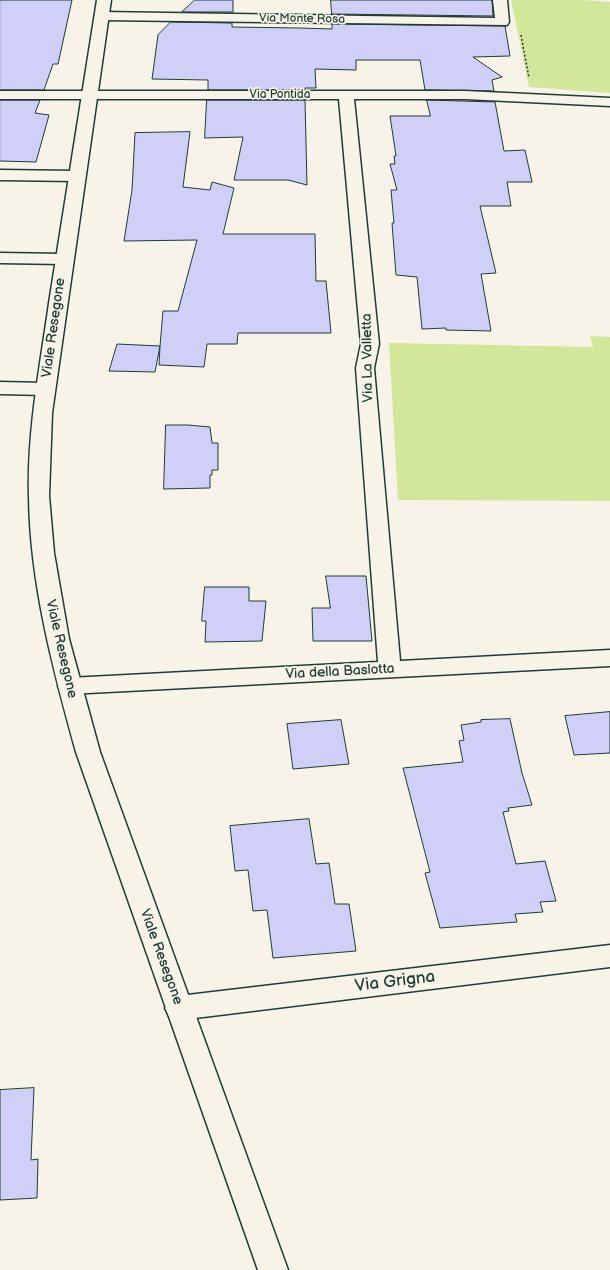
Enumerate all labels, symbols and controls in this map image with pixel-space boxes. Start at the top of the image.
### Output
street label: Via Monte Rosa [259,11,345,27]
street label: Via Pontida [249,88,311,102]
street label: Viale Resegone [39,277,69,379]
street label: Via La Valletta [359,313,377,403]
street label: Viale Resegone [41,598,81,700]
street label: Via della Baslotta [285,661,395,683]
street label: Viale Resegone [136,907,186,1007]
street label: Via Grigna [354,967,436,997]

